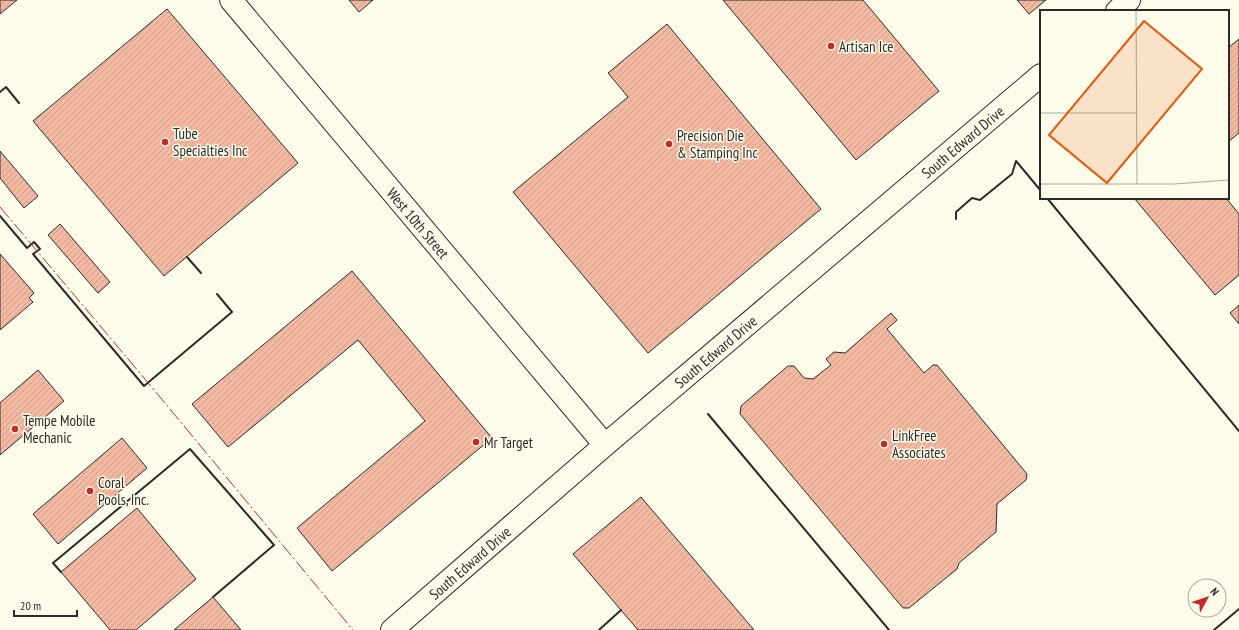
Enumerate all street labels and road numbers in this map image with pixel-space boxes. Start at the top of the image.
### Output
street label: South Edward Drive [917,101,1008,182]
street label: West 10th Street [383,183,453,262]
street label: South Edward Drive [670,311,761,392]
street label: South Edward Drive [425,522,515,603]

